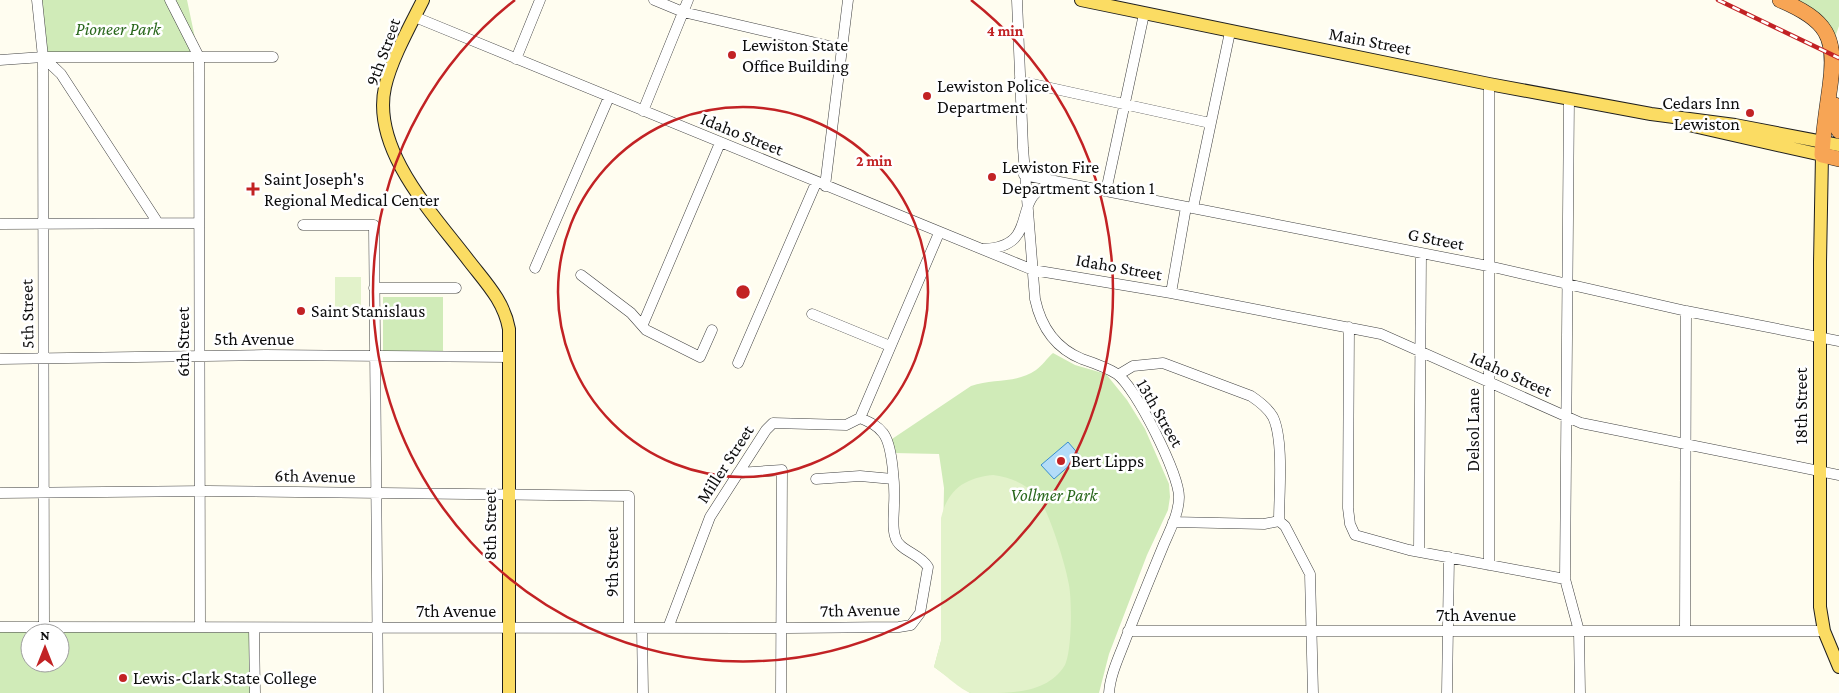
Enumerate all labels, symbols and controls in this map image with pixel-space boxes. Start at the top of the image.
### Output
street label: 9th Street [362,15,405,88]
park label: Pioneer Park [75,19,162,39]
text: 4 min [987,23,1024,39]
street label: Main Street [1327,23,1414,59]
place label: Lewiston State Office Building [742,35,849,76]
marker: Lewiston State Office Building [726,49,738,61]
place label: Lewiston Police Department [937,76,1049,117]
marker: Lewiston Police Department [921,90,933,102]
place label: Cedars Inn Lewiston [1662,93,1740,134]
marker: Cedars Inn Lewiston [1744,107,1756,119]
street label: Idaho Street [698,108,787,160]
text: 2 min [856,153,892,169]
place label: Lewiston Fire Department Station 1 [1002,157,1155,198]
place label: Saint Joseph's Regional Medical Center [264,169,440,210]
marker: Lewiston Fire Department Station 1 [986,171,998,183]
marker: Saint Joseph's Regional Medical Center [246,182,260,196]
street label: G Street [1406,224,1467,254]
street label: Idaho Street [1074,250,1165,285]
street label: 5th Street [16,278,38,349]
centre of rings [734,283,752,301]
place label: Saint Stanislaus [311,301,425,321]
marker: Saint Stanislaus [295,305,307,317]
street label: 6th Street [173,306,193,377]
street label: 5th Avenue [214,329,294,349]
street label: Idaho Street [1467,347,1556,401]
street label: 18th Street [1791,367,1811,444]
street label: 13th Street [1132,375,1188,452]
street label: Delsol Lane [1463,388,1483,472]
street label: Miller Street [692,420,758,507]
place label: Bert Lipps [1071,451,1144,471]
marker: Bert Lipps [1055,455,1067,467]
street label: 6th Avenue [274,465,356,487]
park label: Vollmer Park [1011,485,1099,505]
street label: 8th Street [480,489,500,560]
street label: 9th Street [602,526,622,597]
street label: 7th Avenue [820,599,900,621]
street label: 7th Avenue [416,601,496,621]
street label: 7th Avenue [1436,605,1516,625]
north arrow [20,623,70,673]
text: N [40,627,50,643]
place label: Lewis-Clark State College [133,668,317,688]
marker: Lewis-Clark State College [117,672,129,684]

